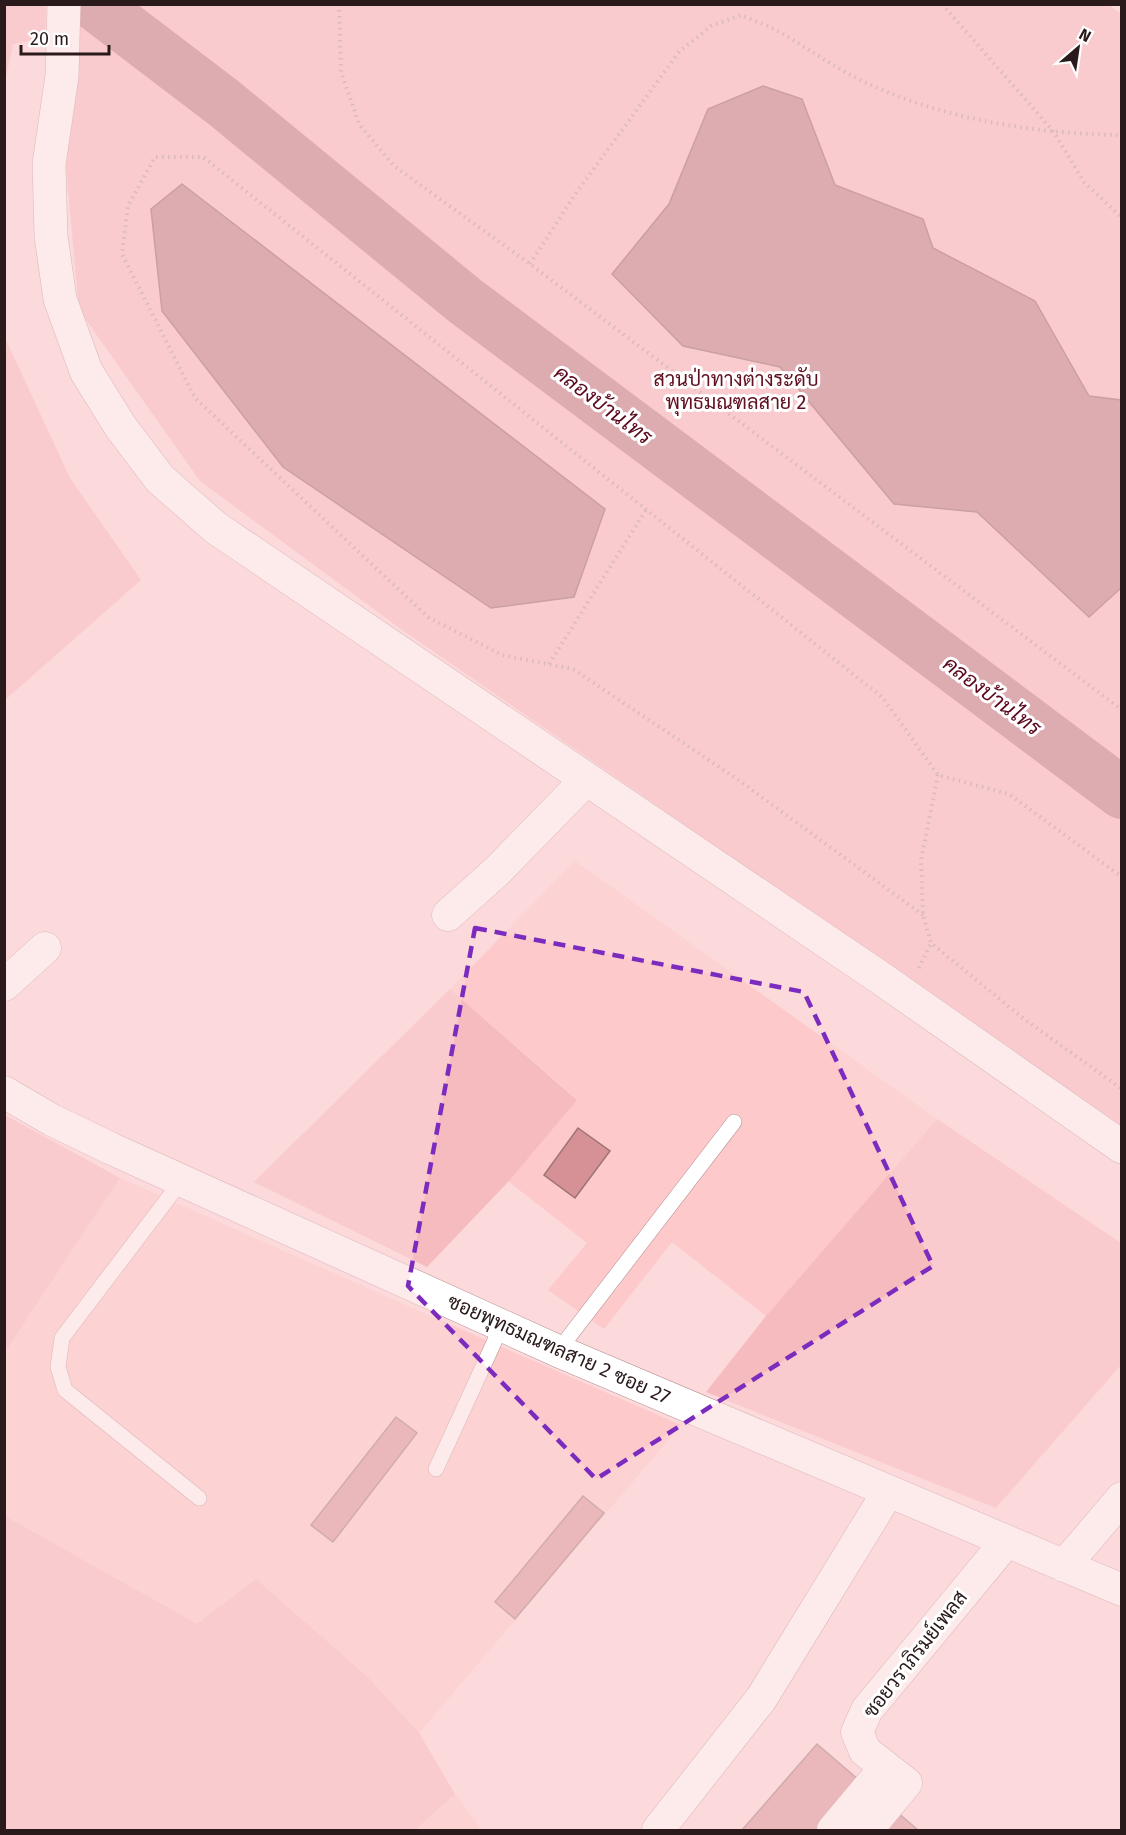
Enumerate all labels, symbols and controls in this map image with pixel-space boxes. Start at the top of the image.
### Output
scale bar [21,18,110,56]
north arrow [1048,18,1108,78]
text: N [1076,24,1094,46]
text: 20 m [30,28,69,50]
water label: คลองบ้านไทร [549,360,658,451]
park label: สวนป่าทางต่างระดับ พุทธมณฑลสาย 2 [653,367,819,416]
water label: คลองบ้านไทร [938,651,1047,742]
street label: ซอยพุทธมณฑลสาย 2 ซอย 27 [443,1289,674,1411]
street label: ซอยวราภิรมย์เพลส [856,1584,972,1722]

